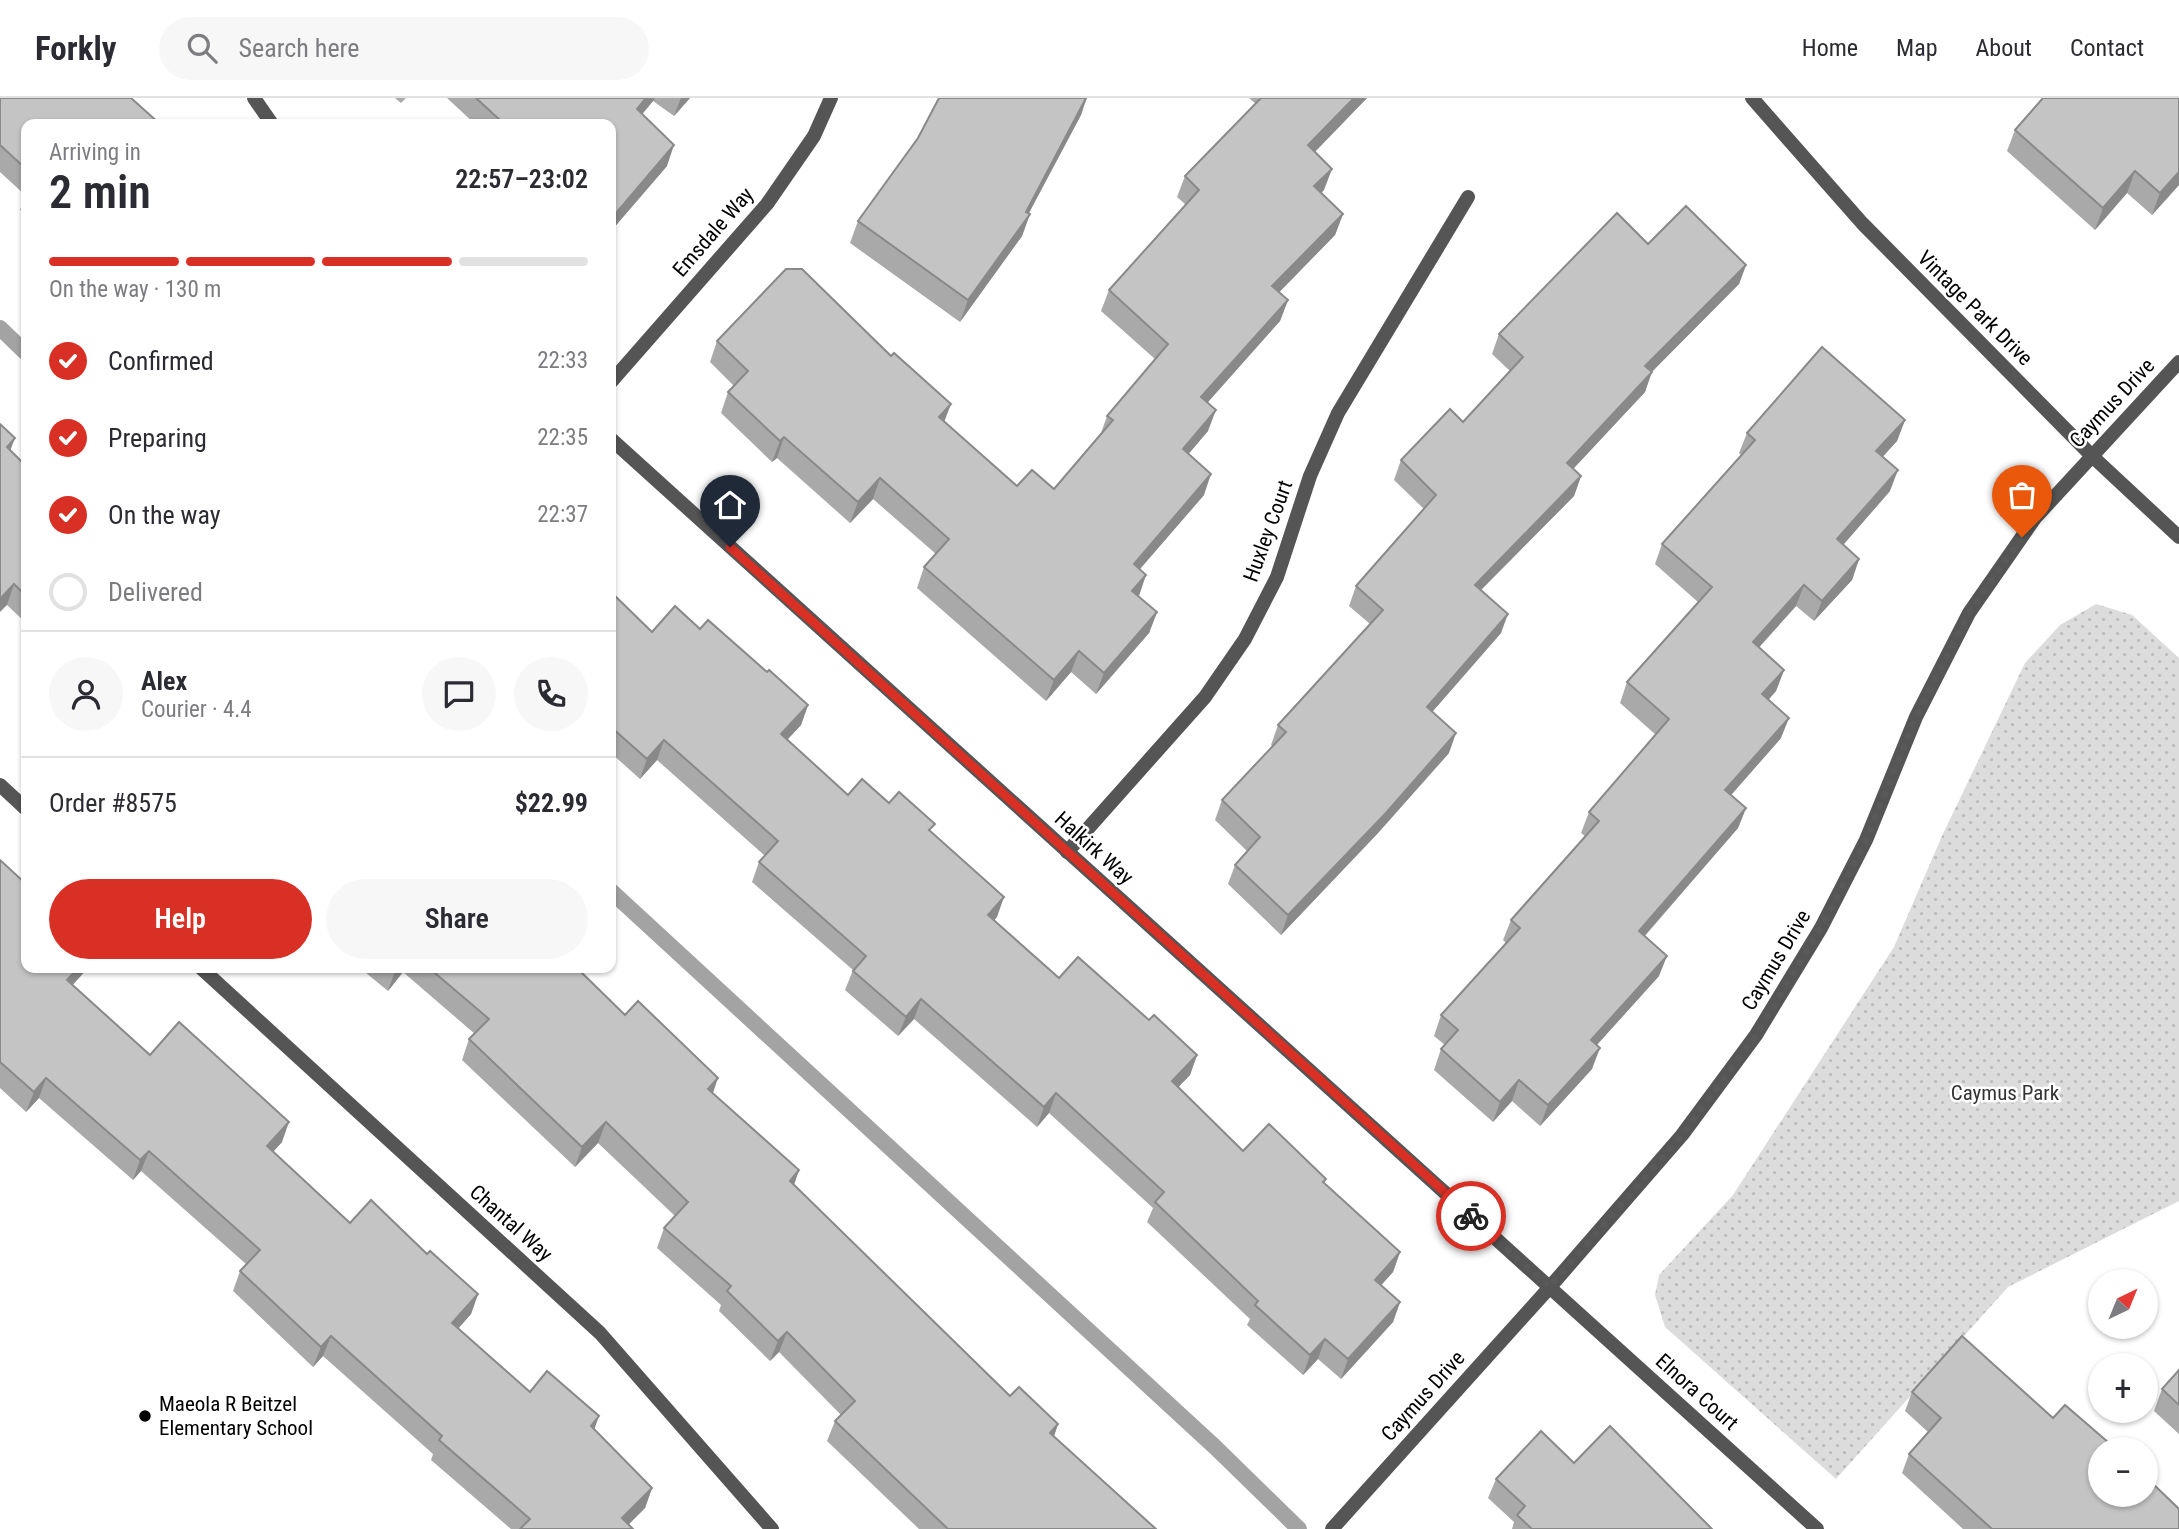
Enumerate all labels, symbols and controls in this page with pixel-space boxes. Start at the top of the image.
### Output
search box [159,17,649,80]
text: Forkly [35,29,117,68]
icon: search [183,29,221,67]
text: Search here [239,33,359,63]
text: Home [1802,34,1858,62]
text: Map [1896,34,1938,62]
text: About [1976,34,2032,62]
text: Contact [2070,34,2144,62]
text: Arriving in [49,139,141,166]
text: 22:57–23:02 [455,164,588,194]
text: 2 min [49,165,151,219]
street label: Emsdale Way [668,182,758,281]
street label: Vintage Park Drive [1913,246,2037,370]
text: On the way · 130 m [49,276,221,303]
icon: check [49,342,87,380]
text: Confirmed [108,346,214,376]
text: 22:33 [537,347,588,374]
street label: Caymus Drive [2065,353,2159,452]
icon: check [49,419,87,457]
text: Preparing [108,423,207,453]
text: 22:35 [537,424,588,451]
pin [1992,465,2052,537]
pin [700,475,760,547]
icon: bag [2003,476,2041,514]
street label: Huxley Court [1239,477,1297,585]
icon: home [711,486,749,524]
icon: check [49,496,87,534]
text: On the way [108,500,221,530]
text: 22:37 [537,501,588,528]
text: Delivered [108,577,203,607]
button: person [49,657,123,731]
button: chat [422,657,496,731]
button: phone [514,657,588,731]
text: Alex [141,666,187,696]
text: Courier · 4.4 [141,696,252,723]
text: Order #8575 [49,788,177,818]
text: $22.99 [515,788,588,818]
street label: Halkirk Way [1050,807,1138,890]
button: Help [49,879,312,959]
button: Share [326,879,588,959]
street label: Caymus Drive [1737,905,1815,1015]
park label: Caymus Park [1951,1081,2060,1105]
street label: Chantal Way [465,1180,557,1266]
courier [1436,1181,1506,1251]
icon: bike [1452,1197,1490,1235]
north arrow [2088,1269,2158,1339]
map controls [2088,1269,2158,1507]
street label: Caymus Drive [1376,1346,1470,1446]
street label: Elnora Court [1651,1349,1743,1435]
button: + [2088,1353,2158,1423]
place label: Maeola R Beitzel Elementary School [159,1392,313,1440]
marker: Maeola R Beitzel Elementary School [137,1408,153,1424]
button: − [2088,1437,2158,1507]

